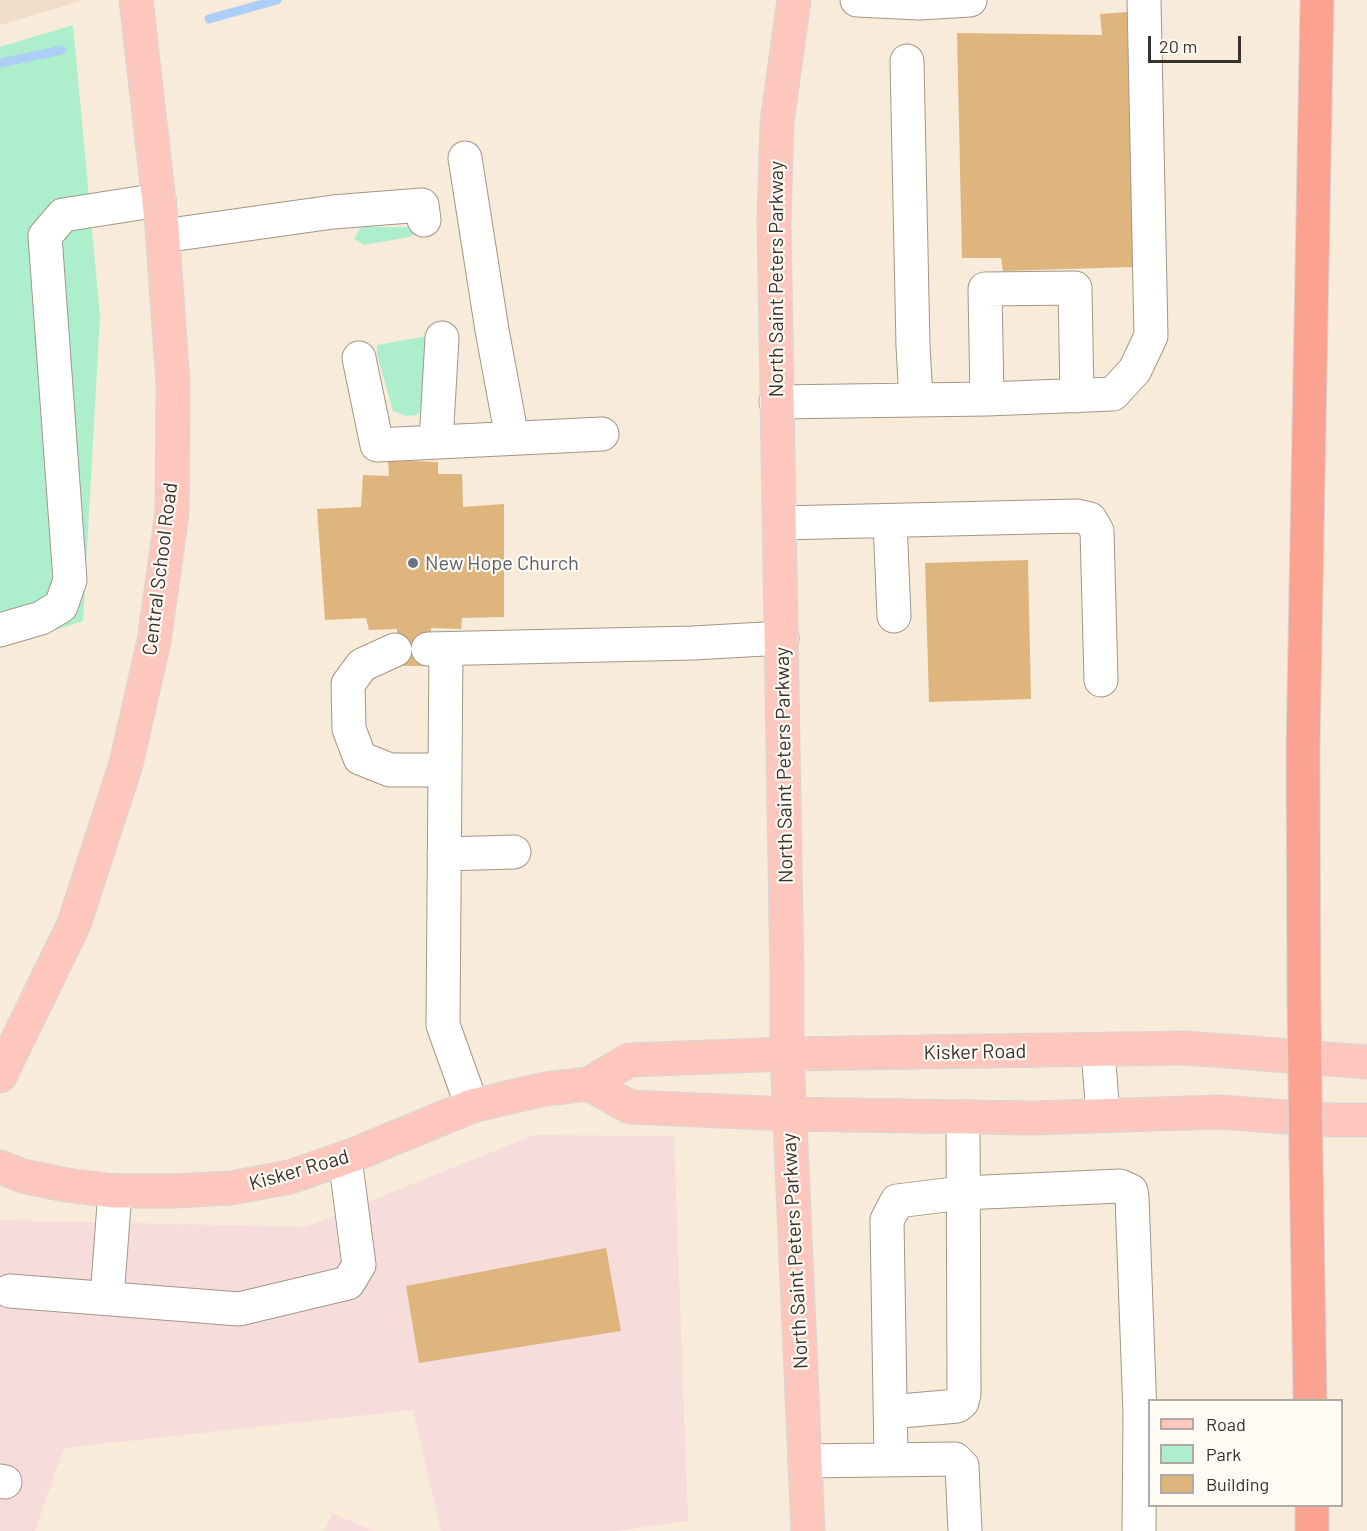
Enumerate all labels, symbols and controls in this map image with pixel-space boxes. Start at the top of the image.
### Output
scale bar [1151,24,1244,62]
text: 20 m [1159,35,1197,57]
street label: North Saint Peters Parkway [764,161,788,397]
street label: Central School Road [137,481,183,657]
place label: New Hope Church [425,551,579,575]
marker: New Hope Church [406,556,420,570]
street label: North Saint Peters Parkway [770,647,798,883]
street label: Kisker Road [923,1039,1027,1065]
street label: North Saint Peters Parkway [777,1132,813,1370]
street label: Kisker Road [246,1144,352,1196]
legend [1148,1399,1343,1507]
text: Road [1206,1413,1246,1435]
text: Park [1206,1443,1241,1465]
text: Building [1206,1473,1269,1495]

